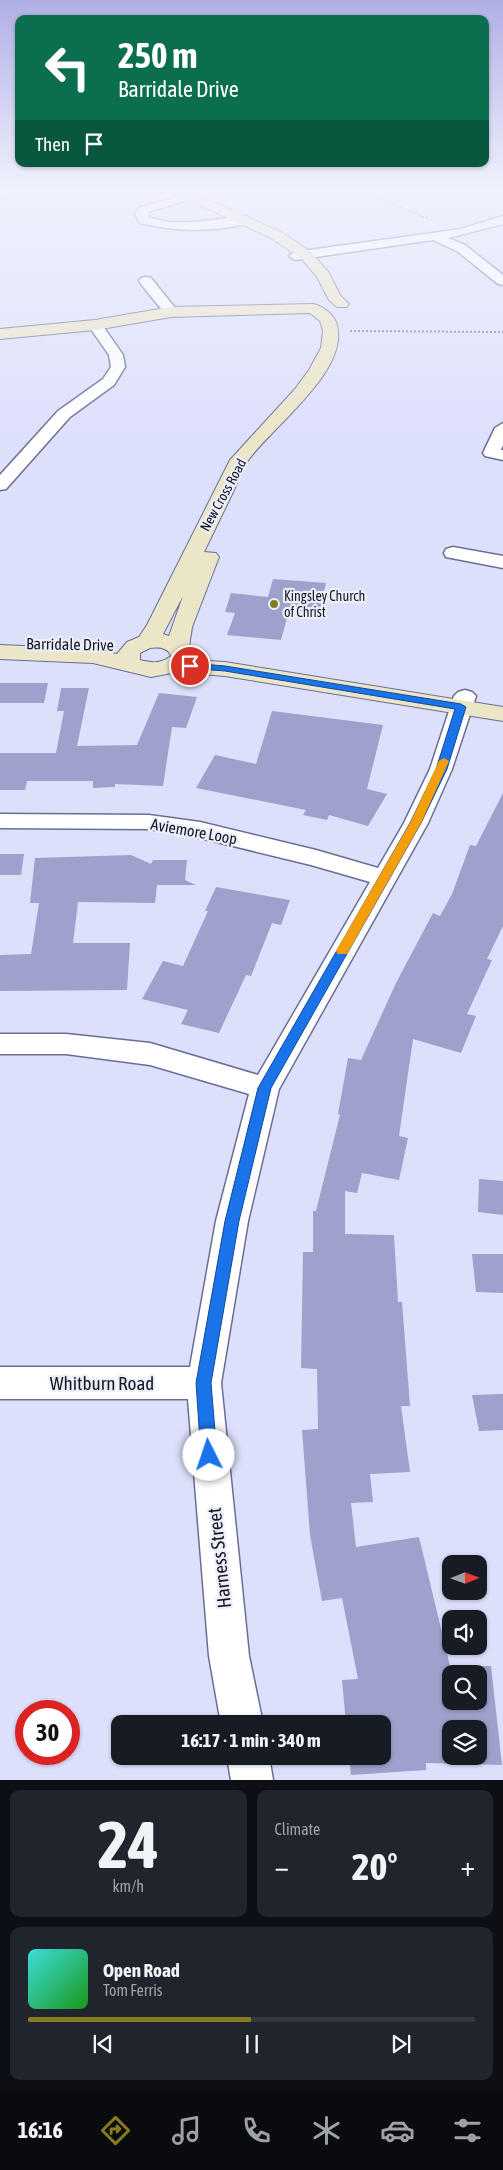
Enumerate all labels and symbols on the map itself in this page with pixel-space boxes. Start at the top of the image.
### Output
street label: New Cross Road [197,456,249,534]
place label: Kingsley Church of Christ [284,588,365,620]
marker: Kingsley Church of Christ [268,598,280,610]
street label: Barridale Drive [26,634,114,654]
pin [169,645,211,687]
street label: Aviemore Loop [149,815,239,848]
street label: Whitburn Road [50,1372,154,1394]
position arrow [182,1428,234,1480]
street label: Harness Street [203,1507,235,1609]
north arrow [442,1555,488,1600]
speed limit sign: 30 [15,1700,80,1765]

